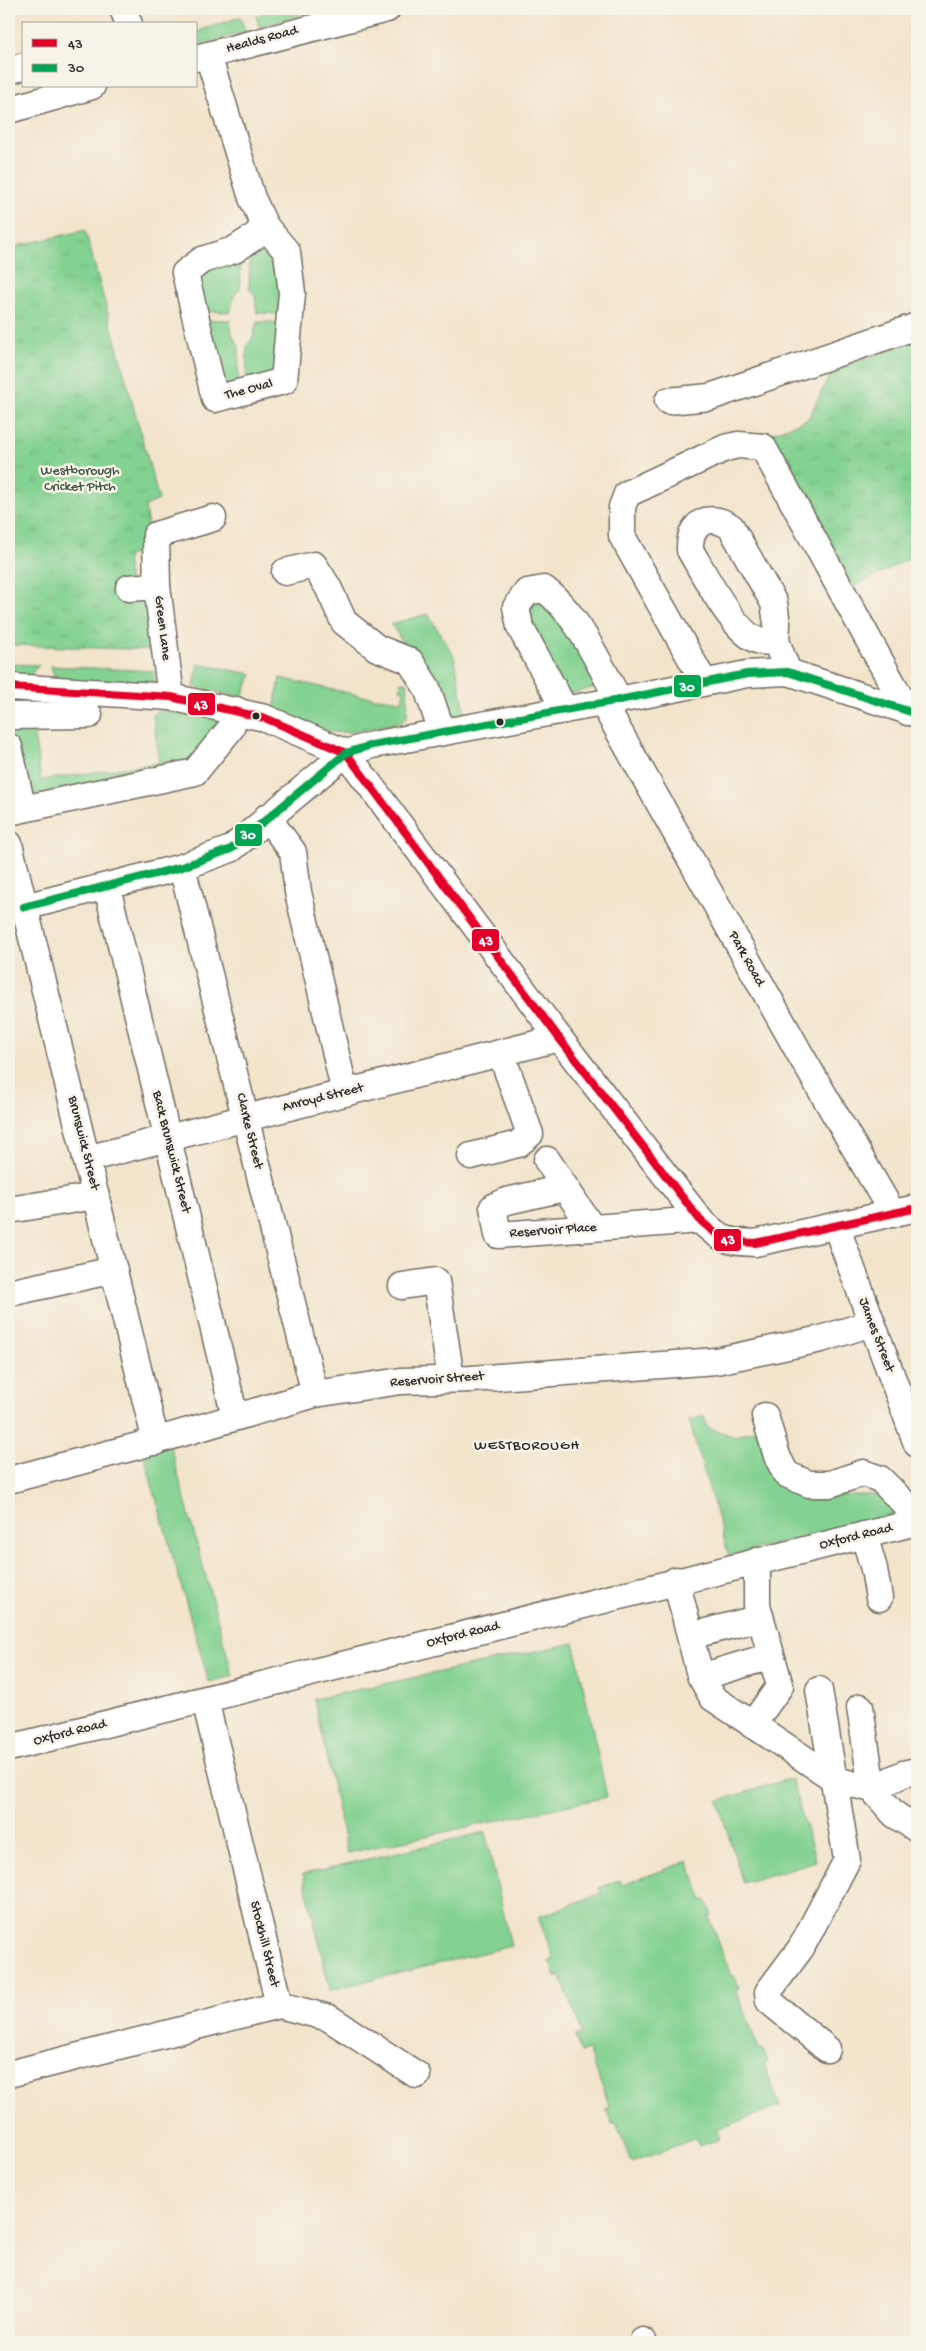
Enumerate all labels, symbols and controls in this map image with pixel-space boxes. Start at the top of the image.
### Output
legend [22,22,198,88]
street label: Healds Road [224,22,301,58]
text: 43 [68,36,83,54]
text: 30 [67,60,85,78]
street label: The Oval [222,375,275,405]
park label: Westborough Cricket Pitch [41,463,120,496]
street label: Green Lane [150,595,174,662]
line badge: 30 [673,674,702,698]
text: 30 [678,680,695,697]
line badge: 43 [187,692,216,716]
text: 43 [193,698,208,715]
unlabelled marker [251,711,261,721]
unlabelled marker [495,717,505,727]
line badge: 30 [234,823,263,847]
text: 30 [239,828,256,845]
line badge: 43 [471,928,500,952]
street label: Park Road [723,928,769,991]
text: 43 [478,934,493,951]
street label: Anroyd Street [281,1079,367,1116]
street label: Back Brunswick Street [147,1088,195,1216]
street label: Clarke Street [231,1091,267,1172]
street label: Brunswick Street [63,1093,103,1193]
street label: Reservoir Place [509,1219,598,1243]
line badge: 43 [713,1228,742,1252]
text: 43 [720,1233,735,1250]
street label: James Street [854,1295,898,1376]
street label: Reservoir Street [390,1368,486,1392]
district label: WESTBOROUGH [474,1437,580,1455]
street label: Oxford Road [818,1519,896,1554]
street label: Oxford Road [425,1617,503,1652]
street label: Oxford Road [32,1715,110,1750]
street label: Stockhill Street [245,1899,283,1990]

